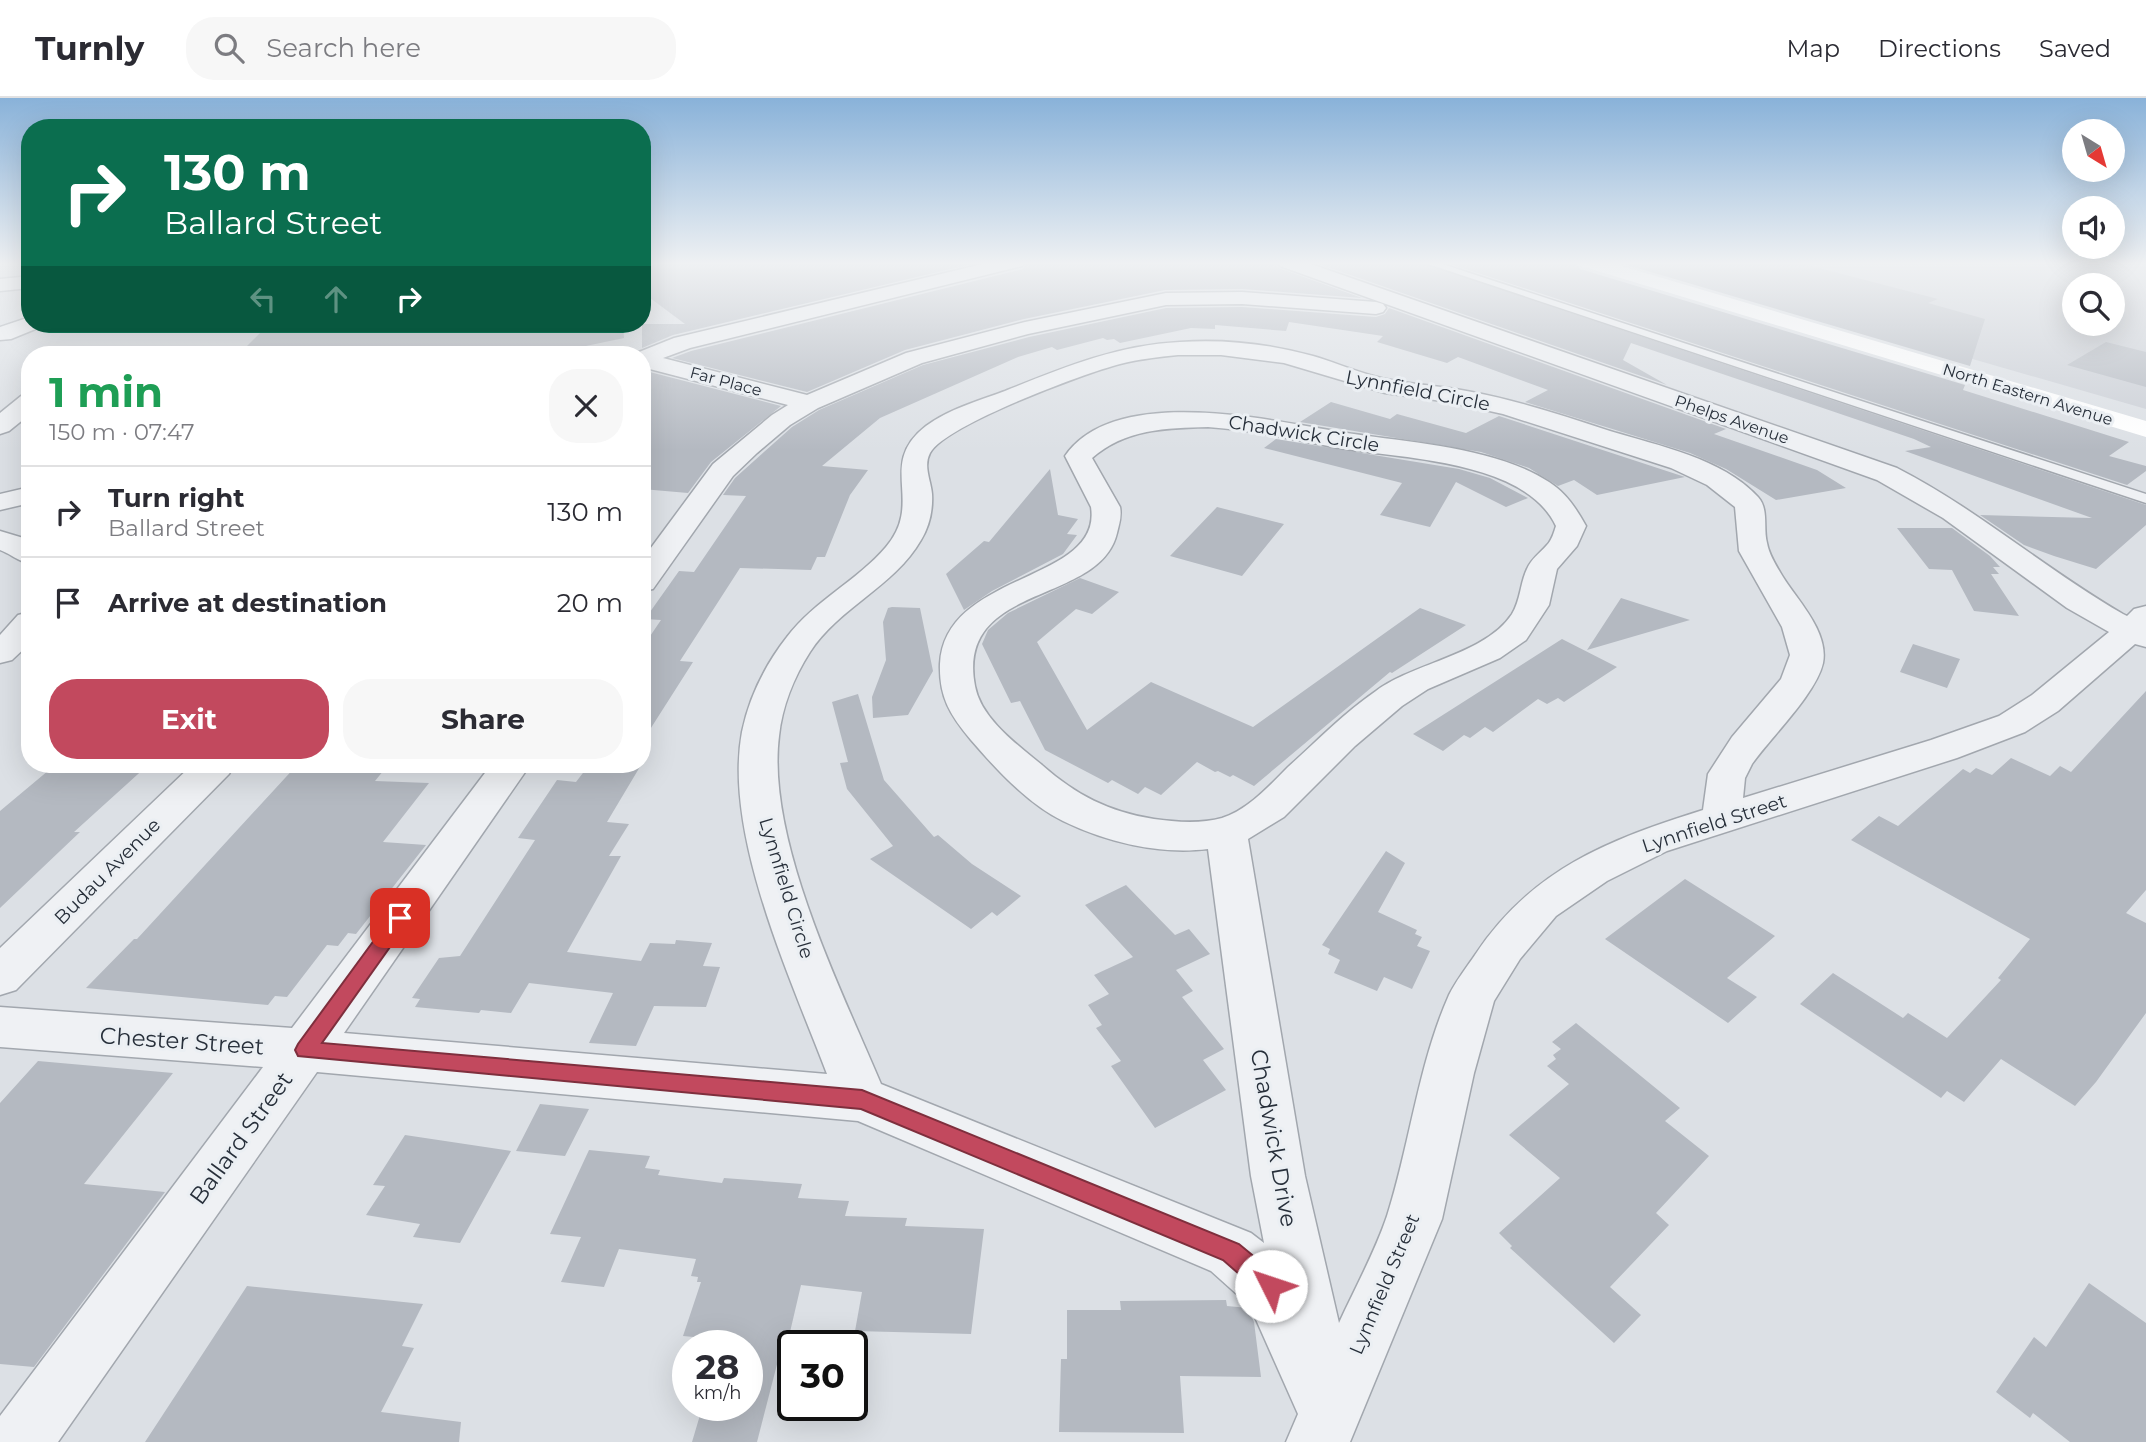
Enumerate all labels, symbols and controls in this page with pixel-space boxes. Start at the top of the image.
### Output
search box [186,17,676,80]
text: Turnly [35,28,144,68]
icon: search [210,29,248,67]
text: Search here [266,32,421,64]
text: Map [1787,34,1840,63]
text: Directions [1878,34,2001,63]
text: Saved [2039,34,2111,63]
north arrow [2062,119,2124,182]
map controls [2062,119,2125,336]
text: 130 m [164,143,311,202]
icon: right [49,147,140,238]
button: sound [2062,196,2125,259]
text: Ballard Street [164,203,382,242]
button: search [2062,273,2125,336]
icon: left [244,280,282,318]
icon: ahead [317,280,355,318]
icon: right [390,280,428,318]
street label: North Eastern Avenue [1941,360,2115,429]
street label: Far Place [688,363,764,400]
street label: Lynnfield Circle [1344,365,1492,416]
text: 1 min [49,366,163,418]
button: close [549,369,623,443]
street label: Phelps Avenue [1672,391,1791,448]
street label: Chadwick Circle [1227,410,1381,457]
text: 150 m · 07:47 [49,418,194,446]
text: Turn right [108,482,244,514]
icon: right [49,493,87,531]
text: 130 m [547,496,623,528]
text: Ballard Street [108,514,265,542]
icon: arrive [49,584,87,622]
text: Arrive at destination [108,587,387,619]
text: 20 m [557,587,623,619]
button: Exit [49,679,329,759]
button: Share [343,679,623,759]
street label: Lynnfield Street [1639,789,1790,858]
street label: Budau Avenue [49,813,165,929]
street label: Lynnfield Circle [754,815,819,961]
pin [370,888,430,948]
icon: arrive [381,899,419,937]
street label: Chester Street [99,1021,265,1061]
street label: Chadwick Drive [1245,1047,1303,1229]
street label: Ballard Street [184,1066,298,1210]
street label: Lynnfield Street [1344,1210,1425,1358]
position arrow [1234,1249,1308,1323]
speed limit sign: 30 [777,1330,868,1421]
text: 28 [696,1345,739,1388]
text: km/h [693,1382,742,1404]

